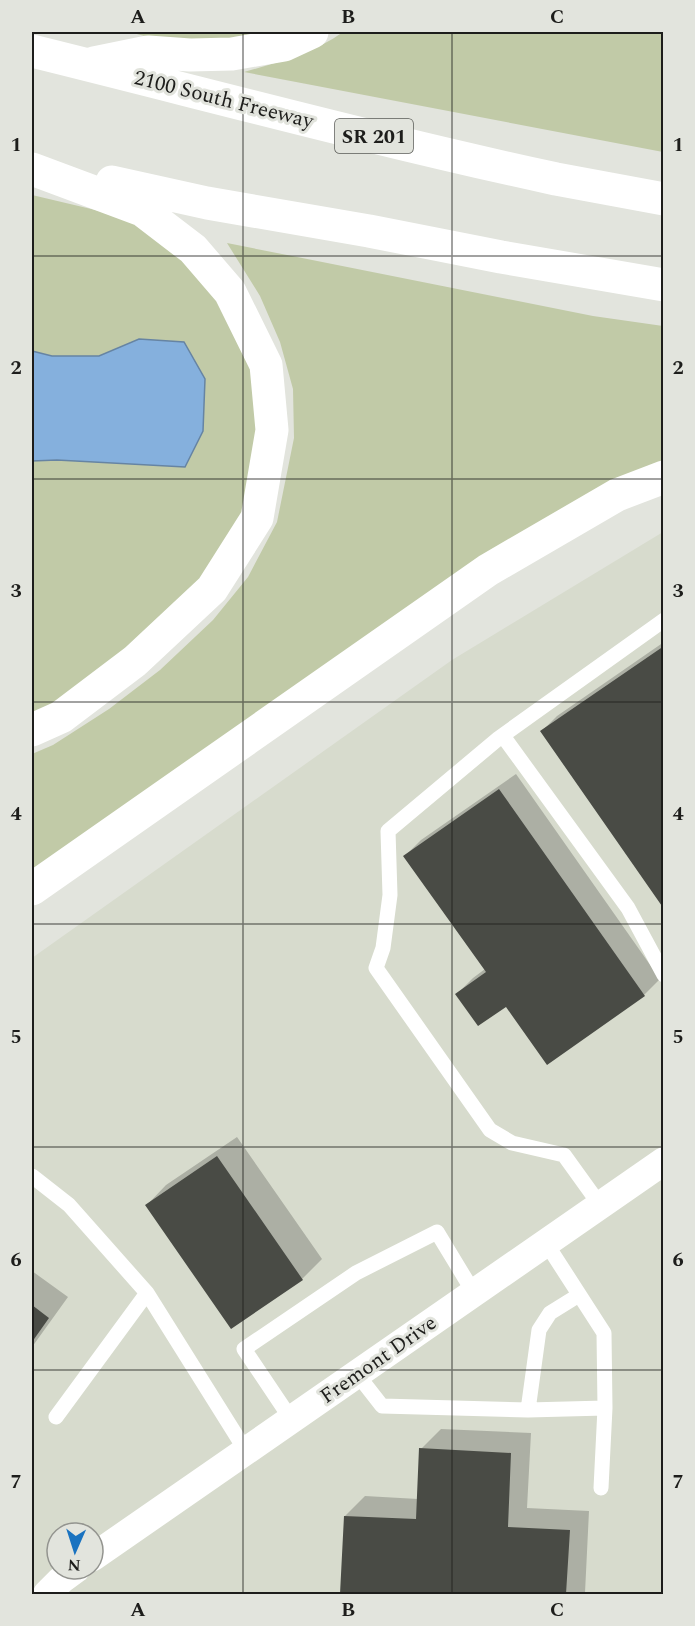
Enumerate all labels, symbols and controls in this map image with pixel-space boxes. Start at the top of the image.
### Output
text: A [130,2,146,32]
text: B [341,2,355,32]
text: C [550,2,564,32]
street label: 2100 South Freeway [131,62,318,138]
road number: SR 201 [335,119,413,153]
text: 1 [10,130,22,160]
text: 1 [672,130,684,160]
text: 2 [10,353,22,383]
text: 2 [672,353,684,383]
text: 3 [10,576,22,606]
text: 3 [672,576,684,606]
text: 4 [10,799,22,829]
text: 4 [672,799,684,829]
text: 5 [10,1022,22,1052]
text: 5 [672,1022,684,1052]
text: 6 [10,1245,22,1275]
text: 6 [672,1245,684,1275]
street label: Fremont Drive [313,1308,444,1412]
text: 7 [10,1467,22,1497]
text: 7 [672,1467,684,1497]
north arrow [45,1521,105,1581]
text: N [67,1553,81,1577]
text: A [130,1595,146,1625]
text: B [341,1595,355,1625]
text: C [550,1595,564,1625]

